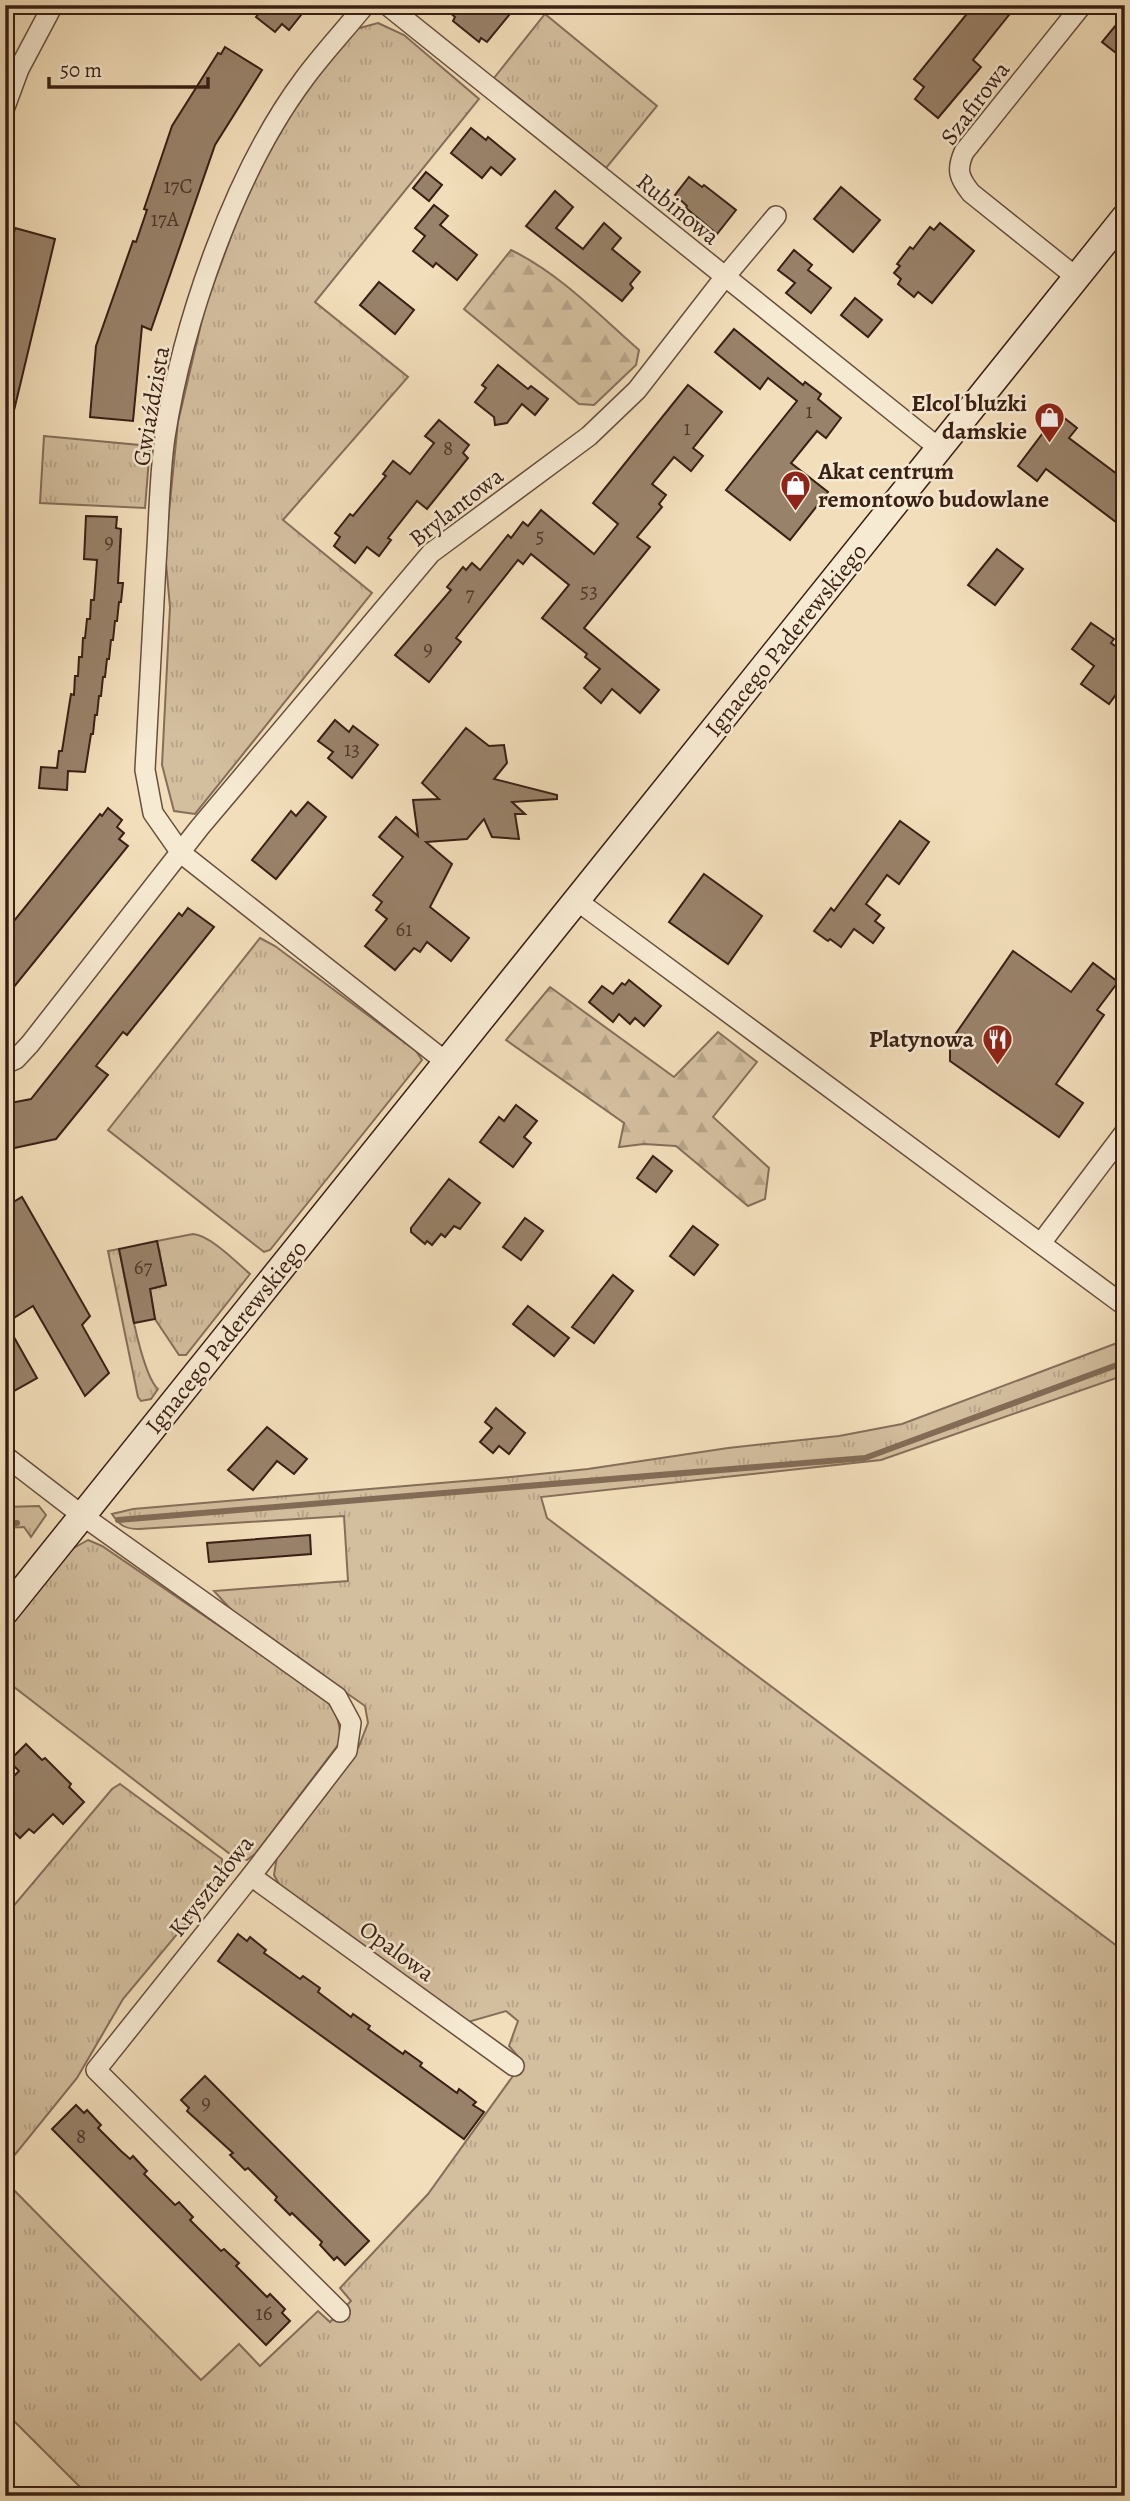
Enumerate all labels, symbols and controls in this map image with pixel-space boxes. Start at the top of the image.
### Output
scale bar [49,46,208,90]
street label: Szafirowa [933,54,1018,151]
text: 50 m [60,56,102,84]
street label: Rubinowa [630,166,727,253]
house number: 17C [163,172,193,200]
house number: 17A [151,205,180,233]
street label: Gwiaździsta [125,343,177,468]
place label: Elcol bluzki damskie [911,387,1027,447]
house number: 1 [805,397,813,425]
shop icon: Elcol bluzki damskie [1033,400,1067,444]
house number: 1 [683,414,691,442]
house number: 8 [443,434,453,462]
place label: Akat centrum remontowo budowlane [817,455,1049,515]
street label: Brylantowa [402,459,511,554]
shop icon: Akat centrum remontowo budowlane [778,468,812,512]
house number: 5 [535,522,545,550]
house number: 9 [104,527,114,555]
street label: Ignacego Paderewskiego [698,536,874,744]
house number: 53 [580,577,598,605]
house number: 7 [466,580,475,608]
house number: 9 [423,634,433,662]
house number: 13 [344,735,360,763]
house number: 61 [396,915,412,943]
restaurant icon: Platynowa [980,1022,1014,1066]
place label: Platynowa [869,1023,974,1055]
street label: Ignacego Paderewskiego [138,1233,314,1441]
house number: 67 [134,1253,152,1281]
street label: Kryształowa [161,1828,261,1943]
street label: Opalowa [353,1913,442,1990]
house number: 9 [201,2088,211,2116]
house number: 8 [76,2122,86,2150]
house number: 16 [256,2299,273,2327]

